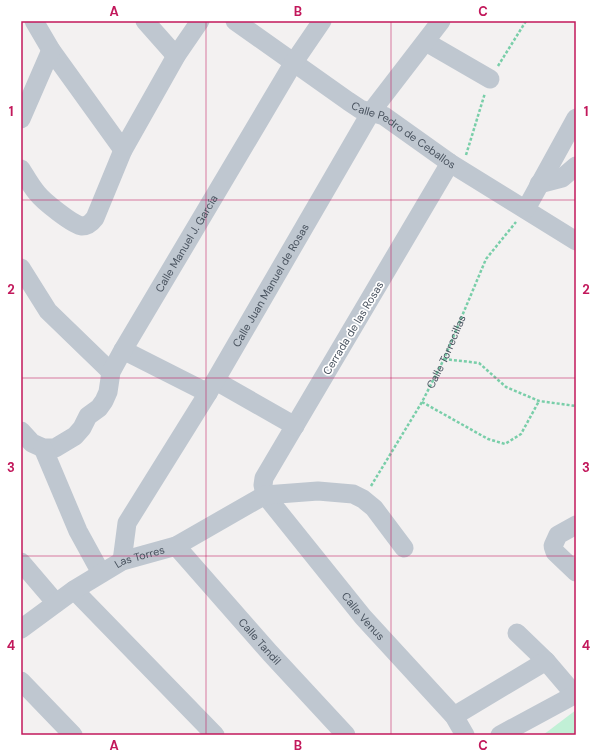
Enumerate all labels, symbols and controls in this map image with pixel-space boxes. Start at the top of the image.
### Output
text: A [109,3,119,20]
text: B [294,3,302,20]
text: C [478,3,488,20]
street label: Calle Pedro de Ceballos [348,98,458,172]
text: 1 [9,103,13,120]
text: 1 [584,103,588,120]
street label: Calle Manuel J. García [152,192,221,295]
street label: Calle Juan Manuel de Rosas [229,221,312,350]
street label: Cerrada de las Rosas [320,279,386,377]
text: 2 [7,281,15,298]
text: 2 [582,281,590,298]
street label: Calle Torrecillas [423,313,469,391]
text: 3 [7,459,15,476]
text: 3 [582,459,590,476]
street label: Las Torres [112,542,166,571]
street label: Calle Venus [339,589,388,643]
street label: Calle Tandil [236,615,284,668]
text: 4 [7,637,15,654]
text: 4 [582,637,590,654]
text: A [109,737,119,754]
text: B [294,737,302,754]
text: C [478,737,488,754]

